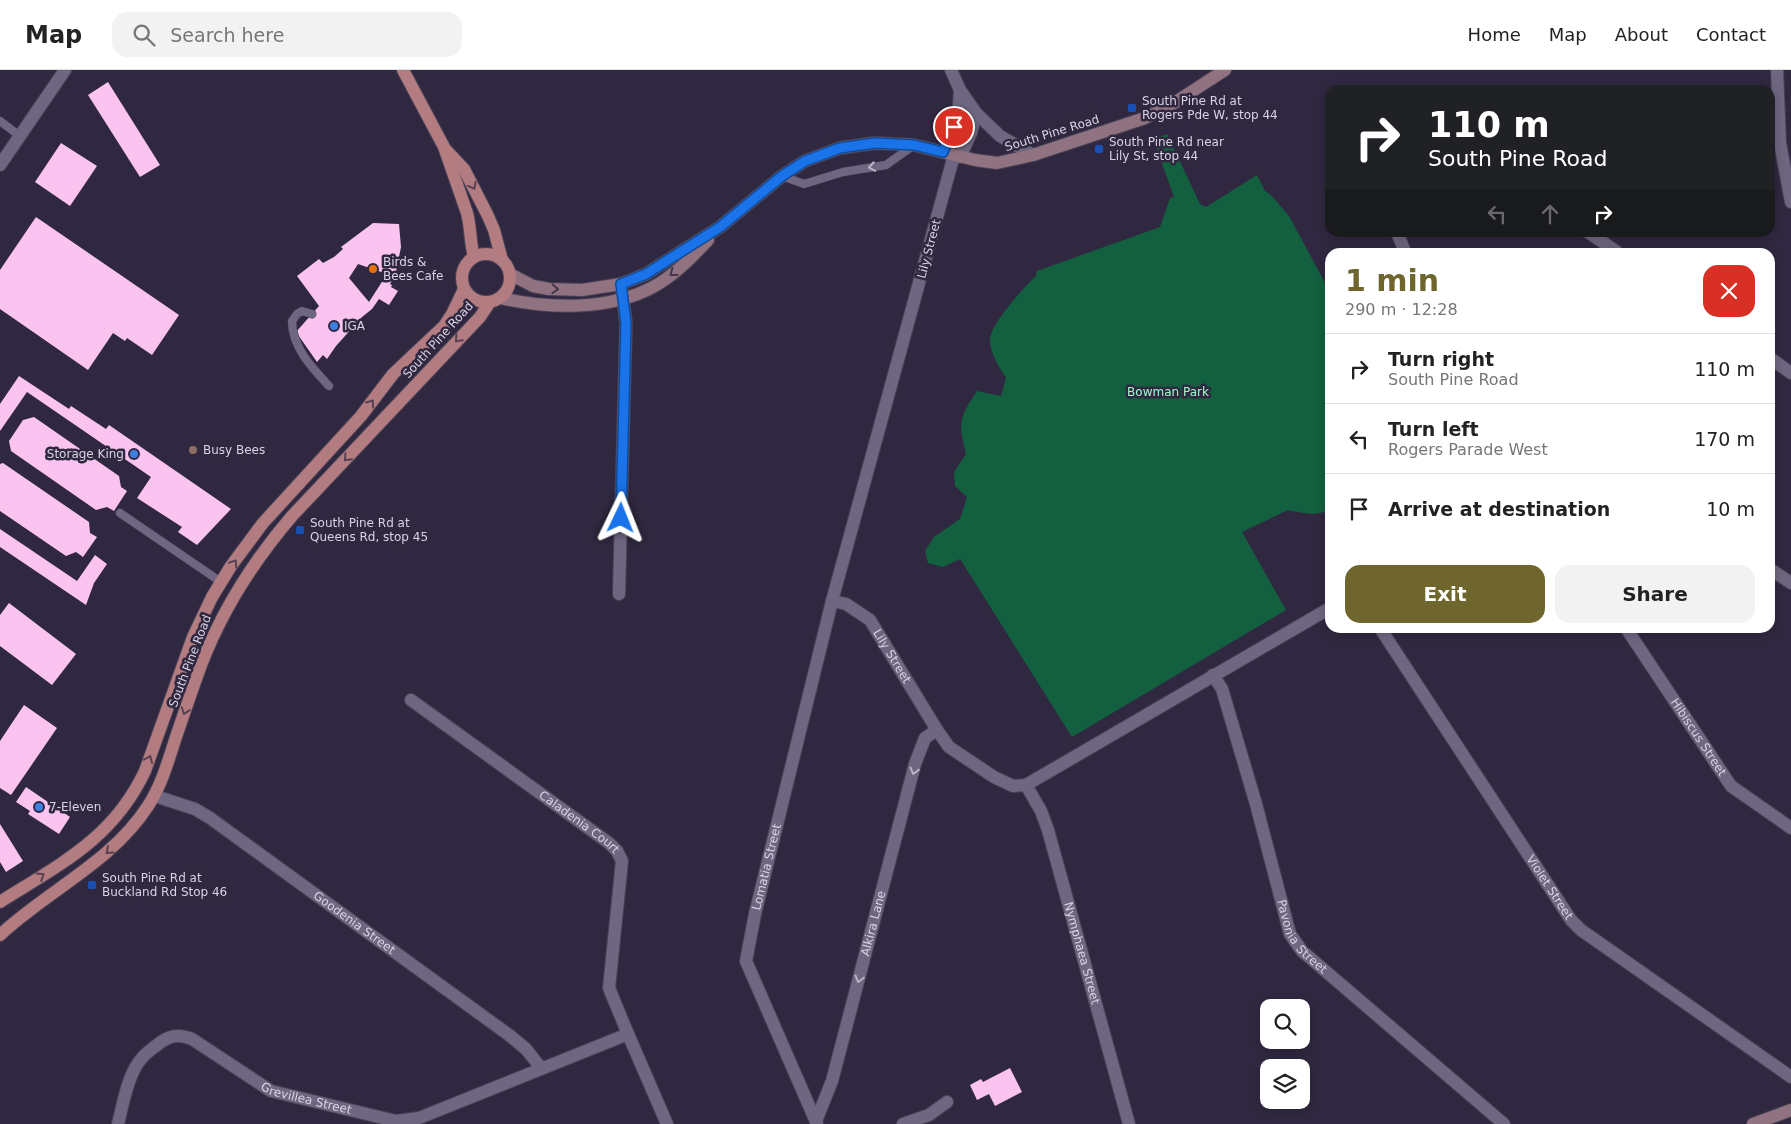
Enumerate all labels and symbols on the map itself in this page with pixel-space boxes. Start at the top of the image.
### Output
place label: South Pine Rd at Rogers Pde W, stop 44 [1142,94,1278,122]
marker: South Pine Rd at Rogers Pde W, stop 44 [1126,102,1138,114]
pin [933,106,975,148]
street label: South Pine Road [1003,112,1101,154]
place label: South Pine Rd near Lily St, stop 44 [1109,135,1224,163]
marker: South Pine Rd near Lily St, stop 44 [1093,143,1105,155]
one-way arrow [867,162,876,172]
one-way arrow [467,181,477,190]
street label: Lily Street [914,218,944,280]
place label: Birds & Bees Cafe [383,255,443,283]
marker: Birds & Bees Cafe [367,263,379,275]
one-way arrow [670,268,679,276]
one-way arrow [552,284,560,295]
street label: South Pine Road [400,299,476,381]
place label: IGA [344,319,366,333]
marker: IGA [328,320,340,332]
one-way arrow [455,333,464,342]
park label: Bowman Park [1127,385,1209,399]
one-way arrow [365,399,374,409]
place label: Busy Bees [203,443,265,457]
marker: Busy Bees [187,444,199,456]
place label: Storage King [47,447,124,461]
marker: Storage King [128,448,140,460]
one-way arrow [344,452,353,461]
position arrow [594,491,646,543]
place label: South Pine Rd at Queens Rd, stop 45 [310,516,428,544]
marker: South Pine Rd at Queens Rd, stop 45 [294,524,306,536]
one-way arrow [228,559,237,568]
street label: South Pine Road [166,613,214,709]
street label: Lily Street [870,627,914,686]
street label: Hibiscus Street [1668,696,1730,779]
one-way arrow [181,706,191,714]
one-way arrow [143,756,153,764]
one-way arrow [909,766,919,774]
street label: Caladenia Court [536,788,623,857]
place label: 7-Eleven [49,800,101,814]
marker: 7-Eleven [33,801,45,813]
street label: Lomatia Street [749,822,784,912]
one-way arrow [106,846,115,855]
street label: Violet Street [1523,852,1576,923]
place label: South Pine Rd at Buckland Rd Stop 46 [102,871,227,899]
one-way arrow [36,873,45,882]
marker: South Pine Rd at Buckland Rd Stop 46 [86,879,98,891]
street label: Goodenia Street [311,888,398,957]
street label: Alkira Lane [858,889,889,958]
street label: Pavonia Street [1274,898,1330,977]
street label: Nymphaea Street [1061,900,1103,1006]
one-way arrow [854,974,865,983]
street label: Grevillea Street [258,1079,353,1117]

